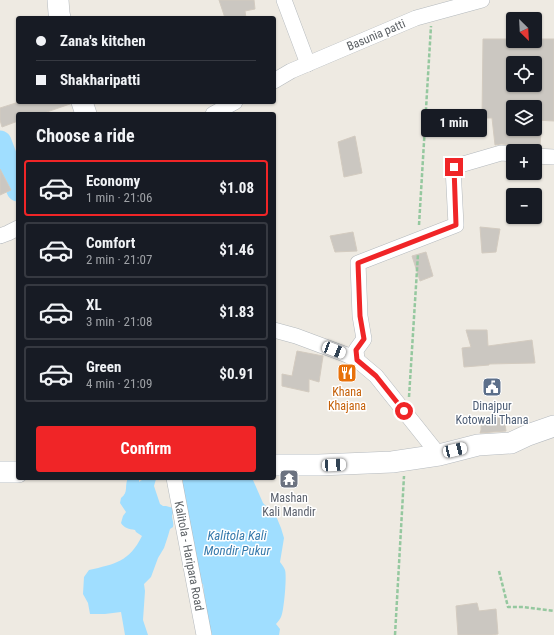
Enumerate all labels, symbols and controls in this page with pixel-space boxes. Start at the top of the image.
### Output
north arrow [506,12,542,48]
map controls [506,12,542,224]
street label: Basunia patti [345,16,407,54]
text: Zana's kitchen [60,32,146,50]
button: locate [506,56,542,92]
text: Shakharipatti [60,71,140,89]
button: layers [506,100,542,136]
callout: 1 min [421,109,487,137]
text: 1 min [440,115,468,130]
text: Choose a ride [36,125,135,146]
button: + [506,144,542,180]
route end [445,158,463,176]
icon: car [38,170,74,206]
text: Economy [86,172,140,190]
text: $1.08 [219,179,254,197]
button: − [506,188,542,224]
text: 1 min · 21:06 [86,190,152,205]
icon: car [38,232,74,268]
text: Comfort [86,234,135,252]
text: $1.46 [219,241,254,259]
text: 2 min · 21:07 [86,252,152,267]
icon: car [38,294,74,330]
text: XL [86,296,102,314]
text: $1.83 [219,303,254,321]
text: 3 min · 21:08 [86,314,152,329]
car [321,340,347,360]
icon: car [38,356,74,392]
text: Green [86,358,121,376]
restaurant icon: Khana Khajana [336,362,358,384]
text: $0.91 [219,365,254,383]
text: 4 min · 21:09 [86,376,152,391]
public building icon: Dinajpur Kotowali Thana [481,376,503,398]
place label: Khana Khajana [328,385,366,413]
place label: Dinajpur Kotowali Thana [456,399,529,427]
route start [395,402,413,420]
button: Confirm [36,426,256,472]
car [442,441,468,459]
car [322,458,346,472]
temple icon: Mashan Kali Mandir [278,468,300,490]
place label: Mashan Kali Mandir [262,491,316,519]
street label: Kalitola - Haripara Road [171,500,207,612]
water label: Kalitola Kali Mondir Pukur [204,528,271,558]

